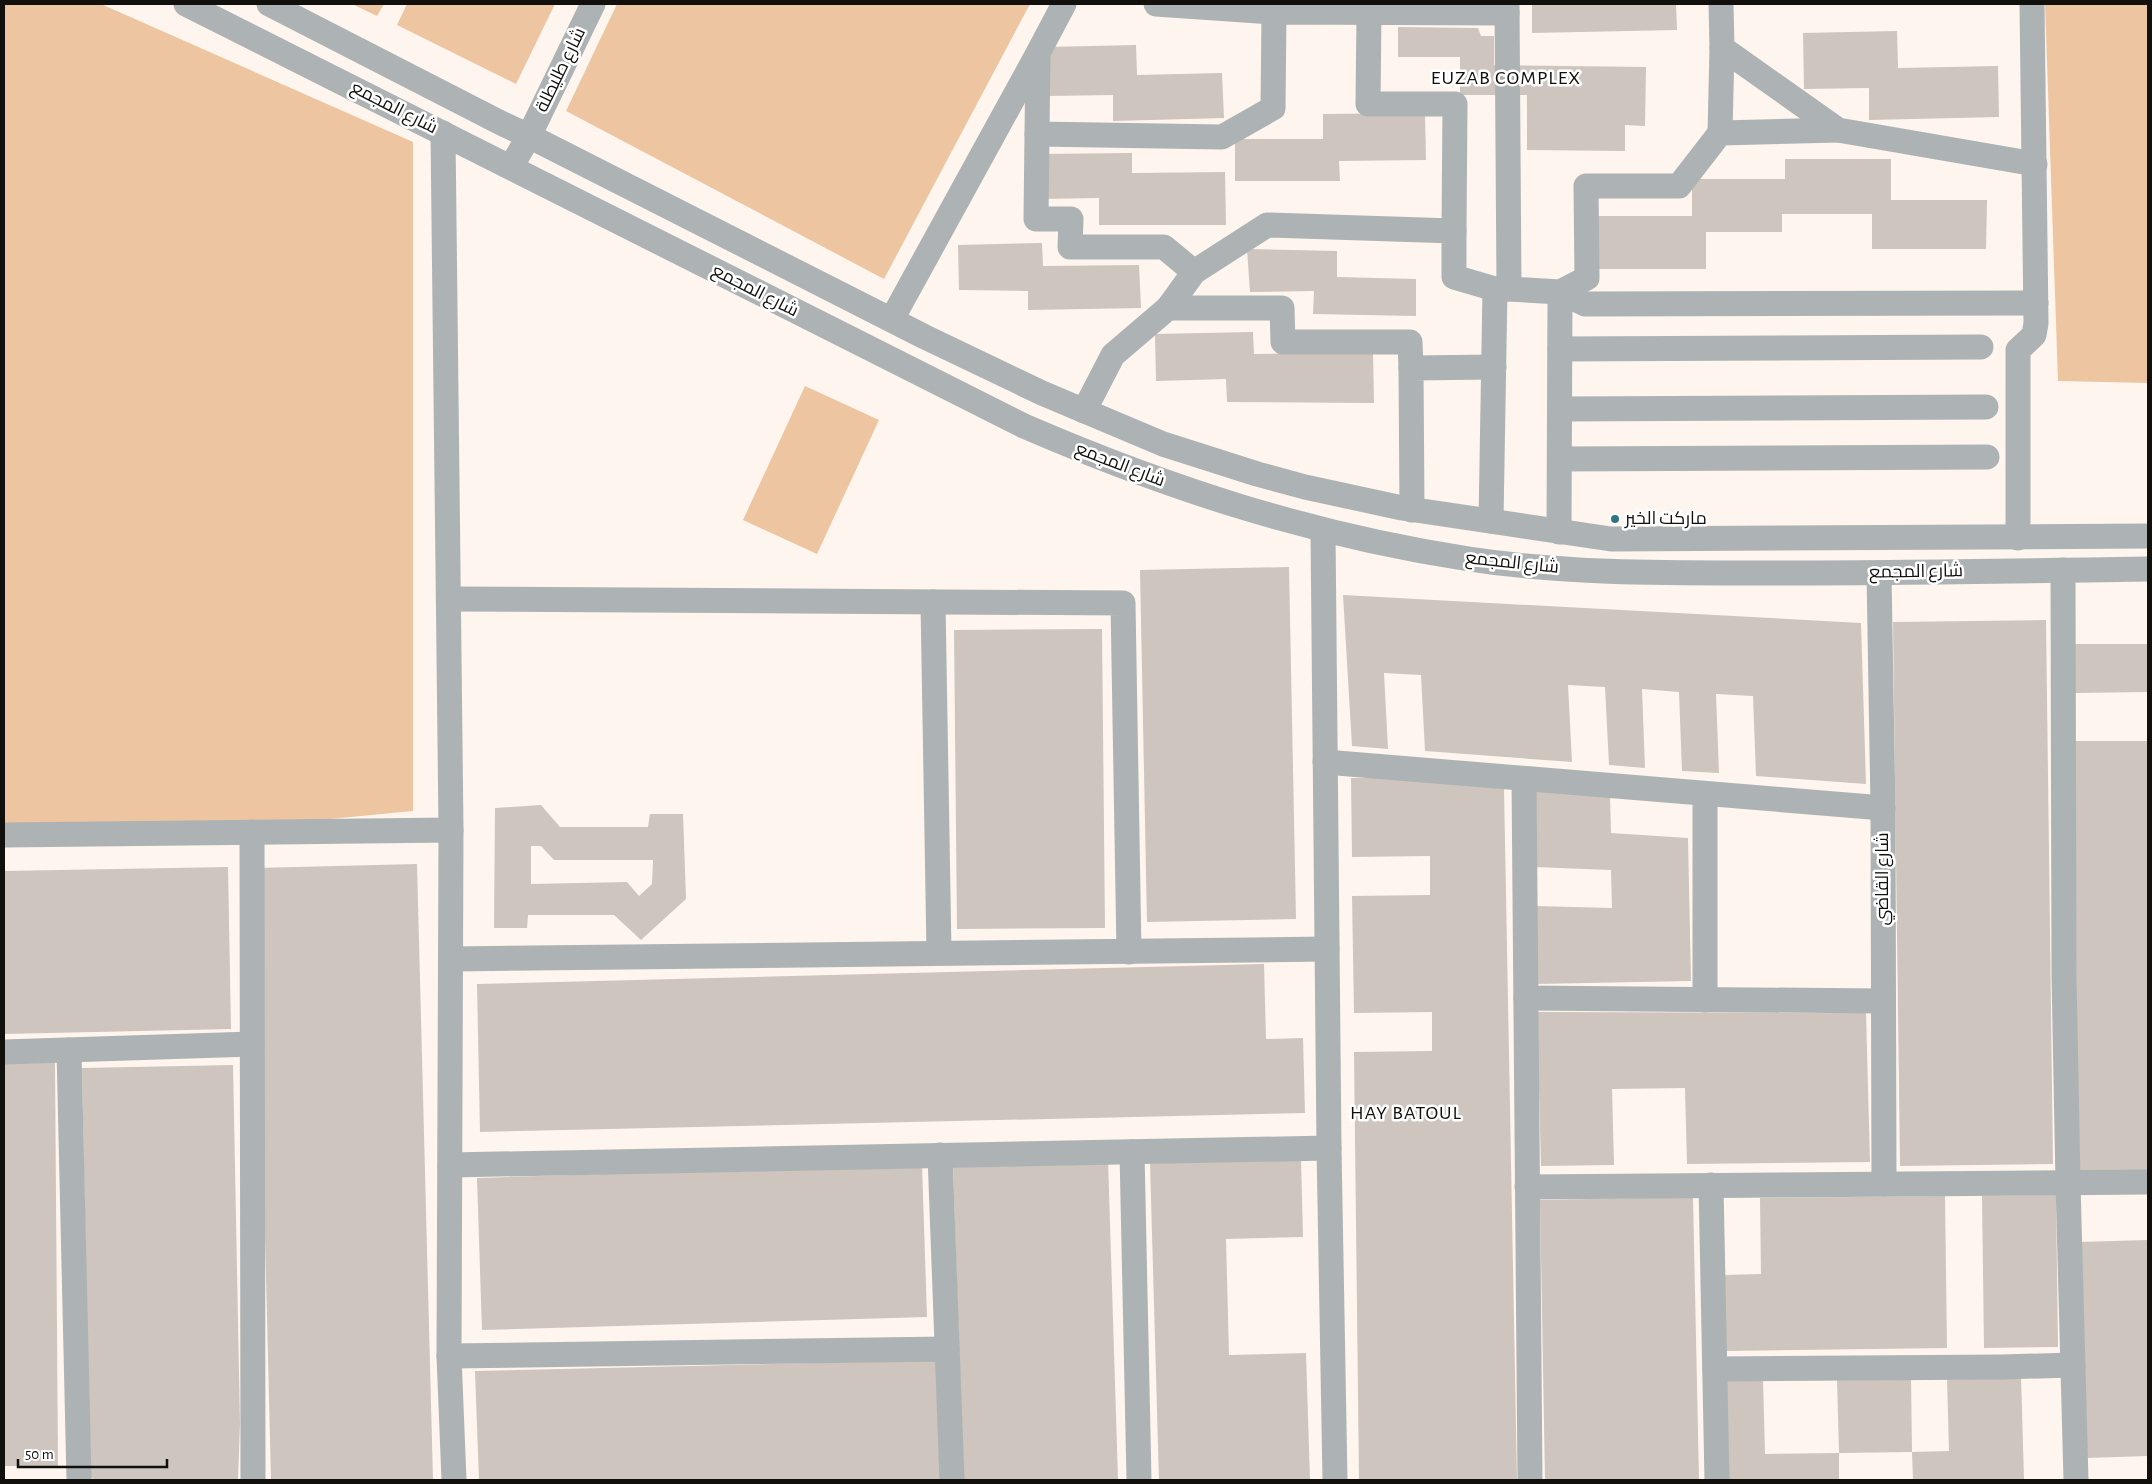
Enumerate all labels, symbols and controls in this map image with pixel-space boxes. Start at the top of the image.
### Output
street label: شارع طليطلة [532,25,591,116]
district label: EUZAB COMPLEX [1431,68,1581,88]
street label: شارع المجمع [347,78,440,139]
street label: شارع المجمع [708,261,801,322]
street label: شارع المجمع [1072,439,1168,492]
place label: ماركت الخير [1624,510,1707,529]
marker: ماركت الخير [1609,513,1621,525]
street label: شارع المجمع [1464,548,1560,579]
street label: شارع المجمع [1869,561,1963,584]
street label: شارع القاضي [1873,832,1895,926]
district label: HAY BATOUL [1350,1103,1462,1123]
scale bar [18,1436,166,1468]
text: 50 m [25,1447,54,1462]

